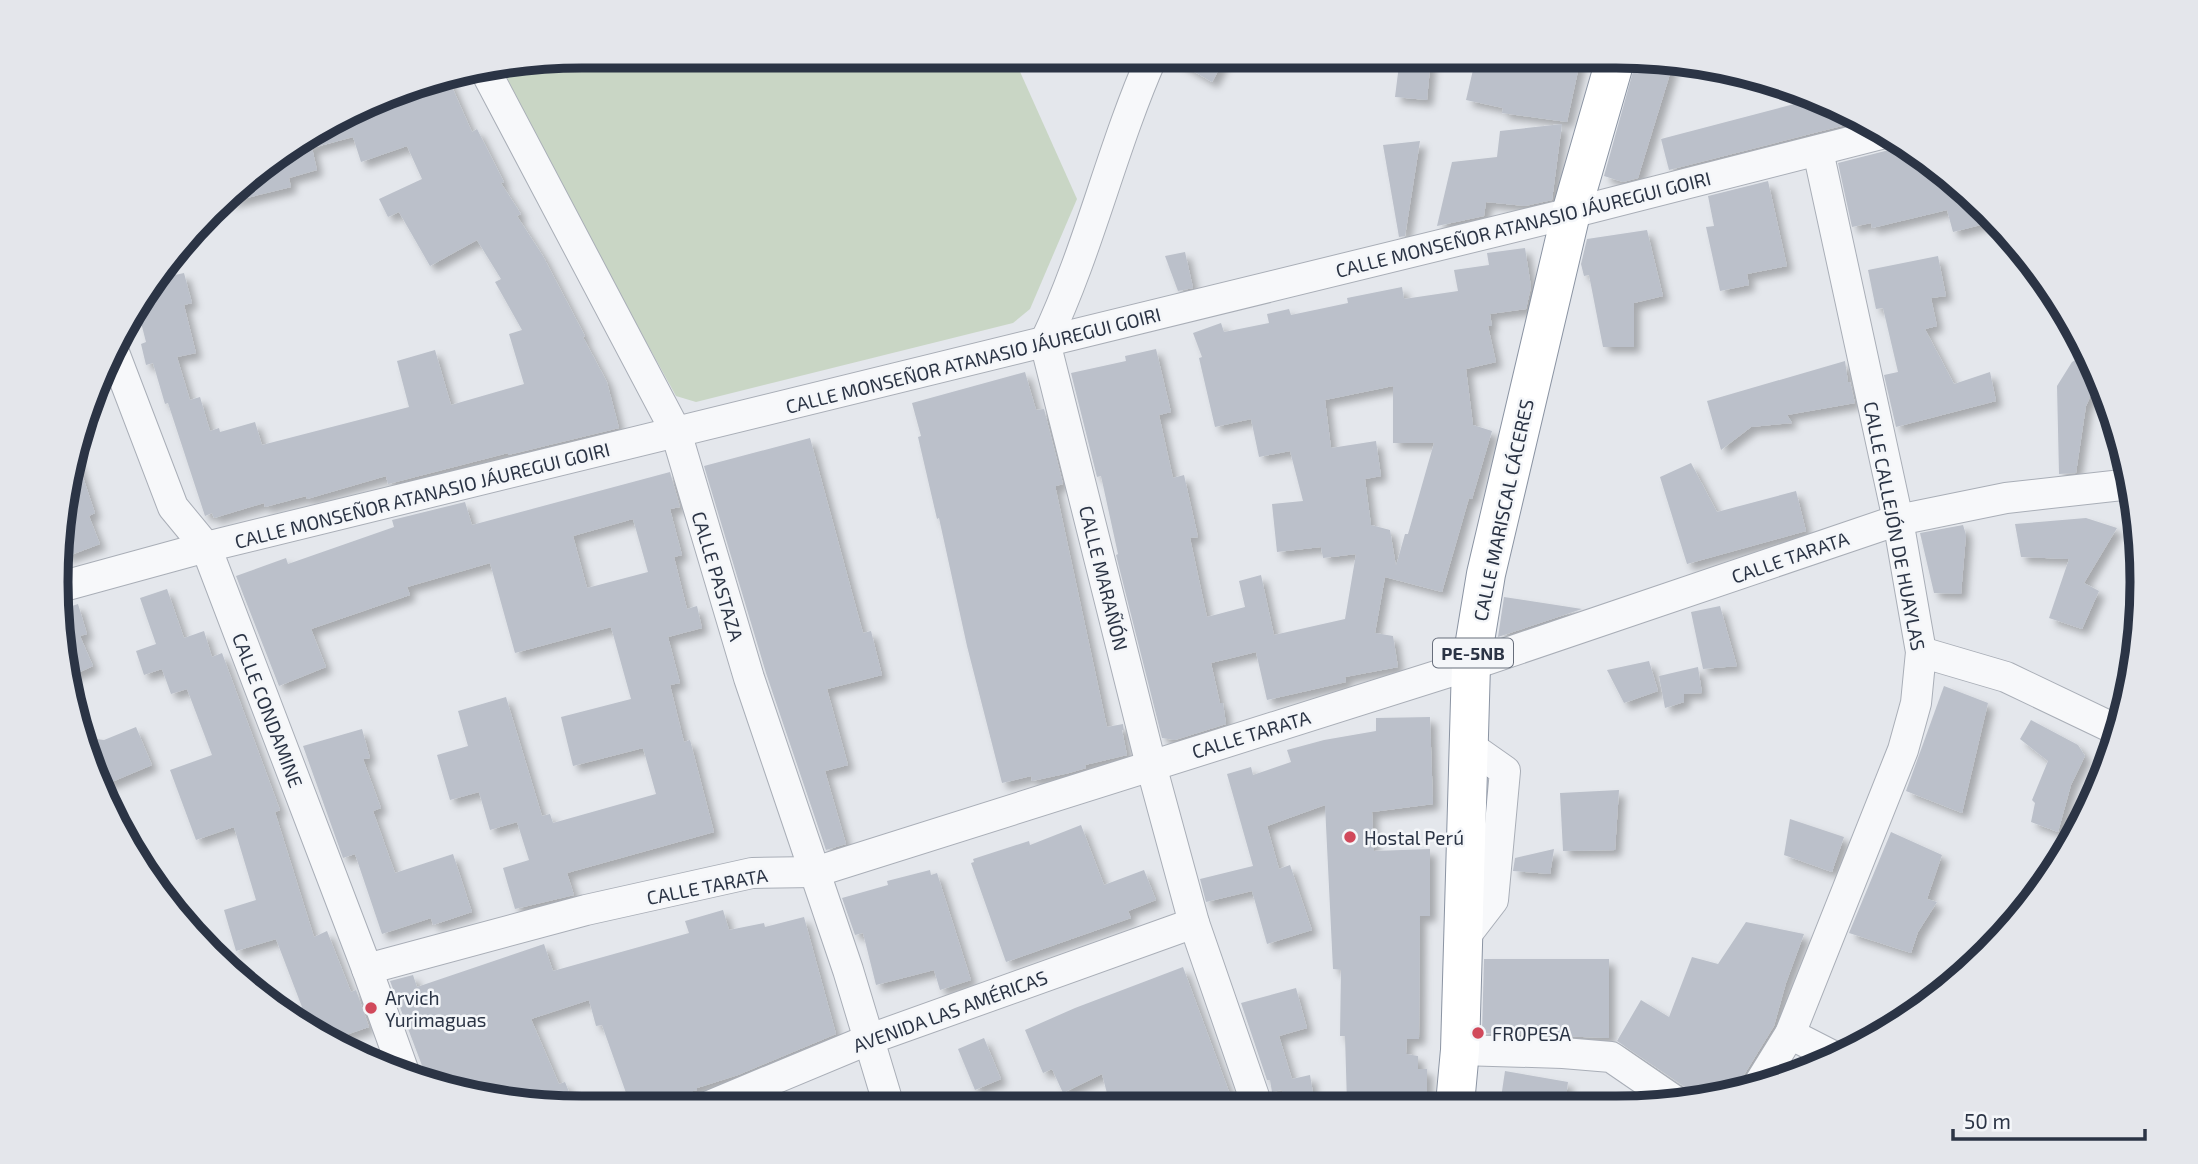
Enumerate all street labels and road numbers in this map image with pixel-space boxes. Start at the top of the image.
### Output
street label: CALLE MONSEÑOR ATANASIO JÁUREGUI GOIRI [1333,166,1713,282]
street label: CALLE MONSEÑOR ATANASIO JÁUREGUI GOIRI [783,302,1163,418]
street label: CALLE MARISCAL CÁCERES [1468,397,1538,623]
street label: CALLE CALLEJÓN DE HUAYLAS [1860,399,1930,653]
street label: CALLE MONSEÑOR ATANASIO JÁUREGUI GOIRI [232,437,612,553]
street label: CALLE MARAÑÓN [1075,503,1133,653]
street label: CALLE PASTAZA [687,508,749,644]
street label: CALLE TARATA [1728,526,1852,588]
street label: CALLE CONDAMINE [228,629,308,791]
road number: PE-5NB [1433,638,1513,668]
street label: CALLE TARATA [1189,705,1313,763]
street label: CALLE TARATA [645,863,770,909]
street label: AVENIDA LAS AMÉRICAS [850,965,1050,1057]

